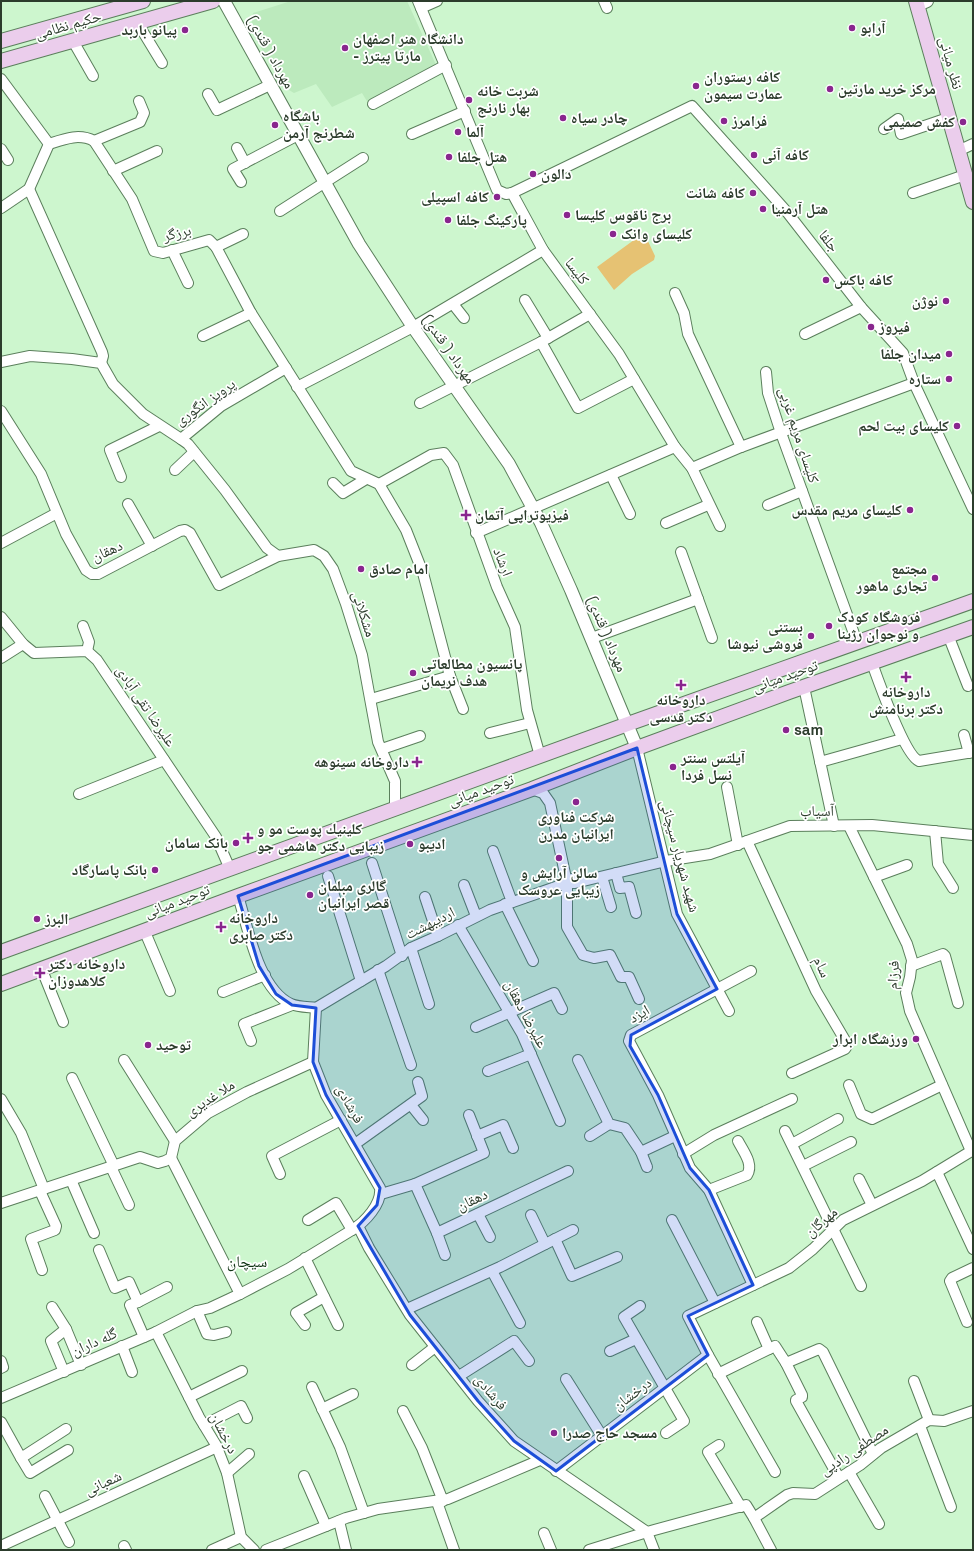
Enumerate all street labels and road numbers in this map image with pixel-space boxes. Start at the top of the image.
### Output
street label: حکیم نظامی [33,6,104,44]
street label: مهرداد ( قندی) [243,12,299,92]
street label: نظر میانی [934,34,968,92]
street label: برزگر [160,220,193,245]
street label: جلفا [815,226,844,256]
street label: کلیسا [561,253,594,288]
street label: مهرداد ( قندی) [418,310,480,388]
street label: پرویز انگوری [171,374,239,430]
street label: کلیسای مریم غربی [774,384,824,486]
street label: دهقان [88,535,126,567]
street label: ارشاد [489,545,518,579]
street label: مشکلانی [347,588,381,640]
street label: مهرداد ( قندی) [582,593,632,675]
street label: توحید میانی [749,655,821,697]
street label: علیرضا تقی آبادی [111,661,181,751]
street label: توحید میانی [445,769,517,811]
street label: شهید شهریار سیچانی [655,798,705,915]
street label: آسیاب [800,801,835,820]
street label: توحید میانی [141,879,213,923]
street label: اردیبهشت [402,902,458,943]
street label: سام [808,953,836,981]
street label: فرزام [882,960,904,990]
street label: علیرضا دهقان [500,976,552,1052]
street label: ایزد [625,1000,653,1027]
street label: ملا غدیری [181,1075,239,1121]
street label: فرشادی [331,1081,369,1127]
street label: دهقان [453,1184,491,1216]
street label: مهرگان [800,1202,842,1242]
street label: گله داران [68,1323,121,1361]
street label: فرشادی [470,1370,512,1414]
street label: درخشان [608,1373,656,1415]
street label: درخشان [205,1409,243,1457]
street label: مصطفی رادپی [816,1420,892,1480]
street label: شعبانی [81,1466,125,1500]

